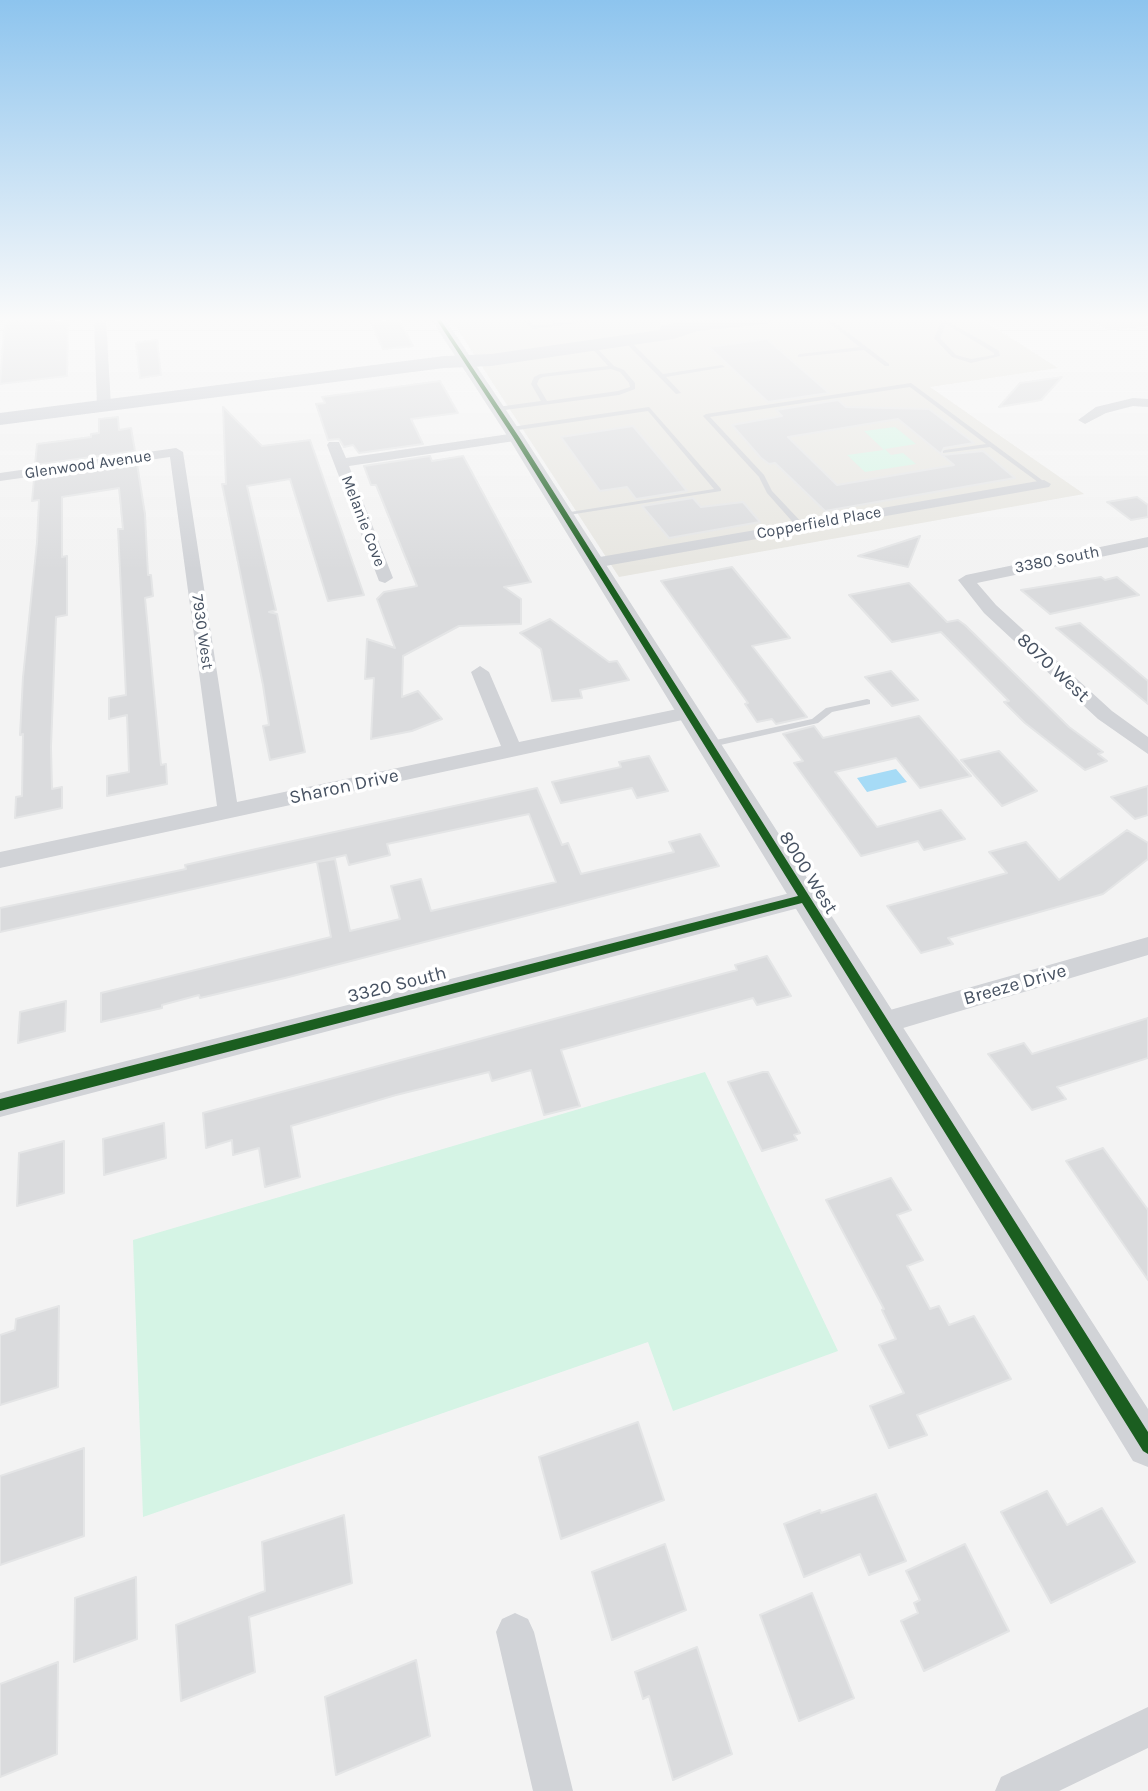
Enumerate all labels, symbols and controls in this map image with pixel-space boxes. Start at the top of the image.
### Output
street label: Glenwood Avenue [23,447,153,483]
street label: Melanie Cove [337,473,389,569]
street label: Copperfield Place [755,503,883,543]
street label: 3380 South [1013,542,1101,578]
street label: 7930 West [187,593,217,671]
street label: 8070 West [1012,629,1094,707]
street label: Sharon Drive [287,764,401,810]
street label: 8000 West [774,827,842,919]
street label: Breeze Drive [961,959,1069,1011]
street label: 3320 South [345,962,449,1008]

